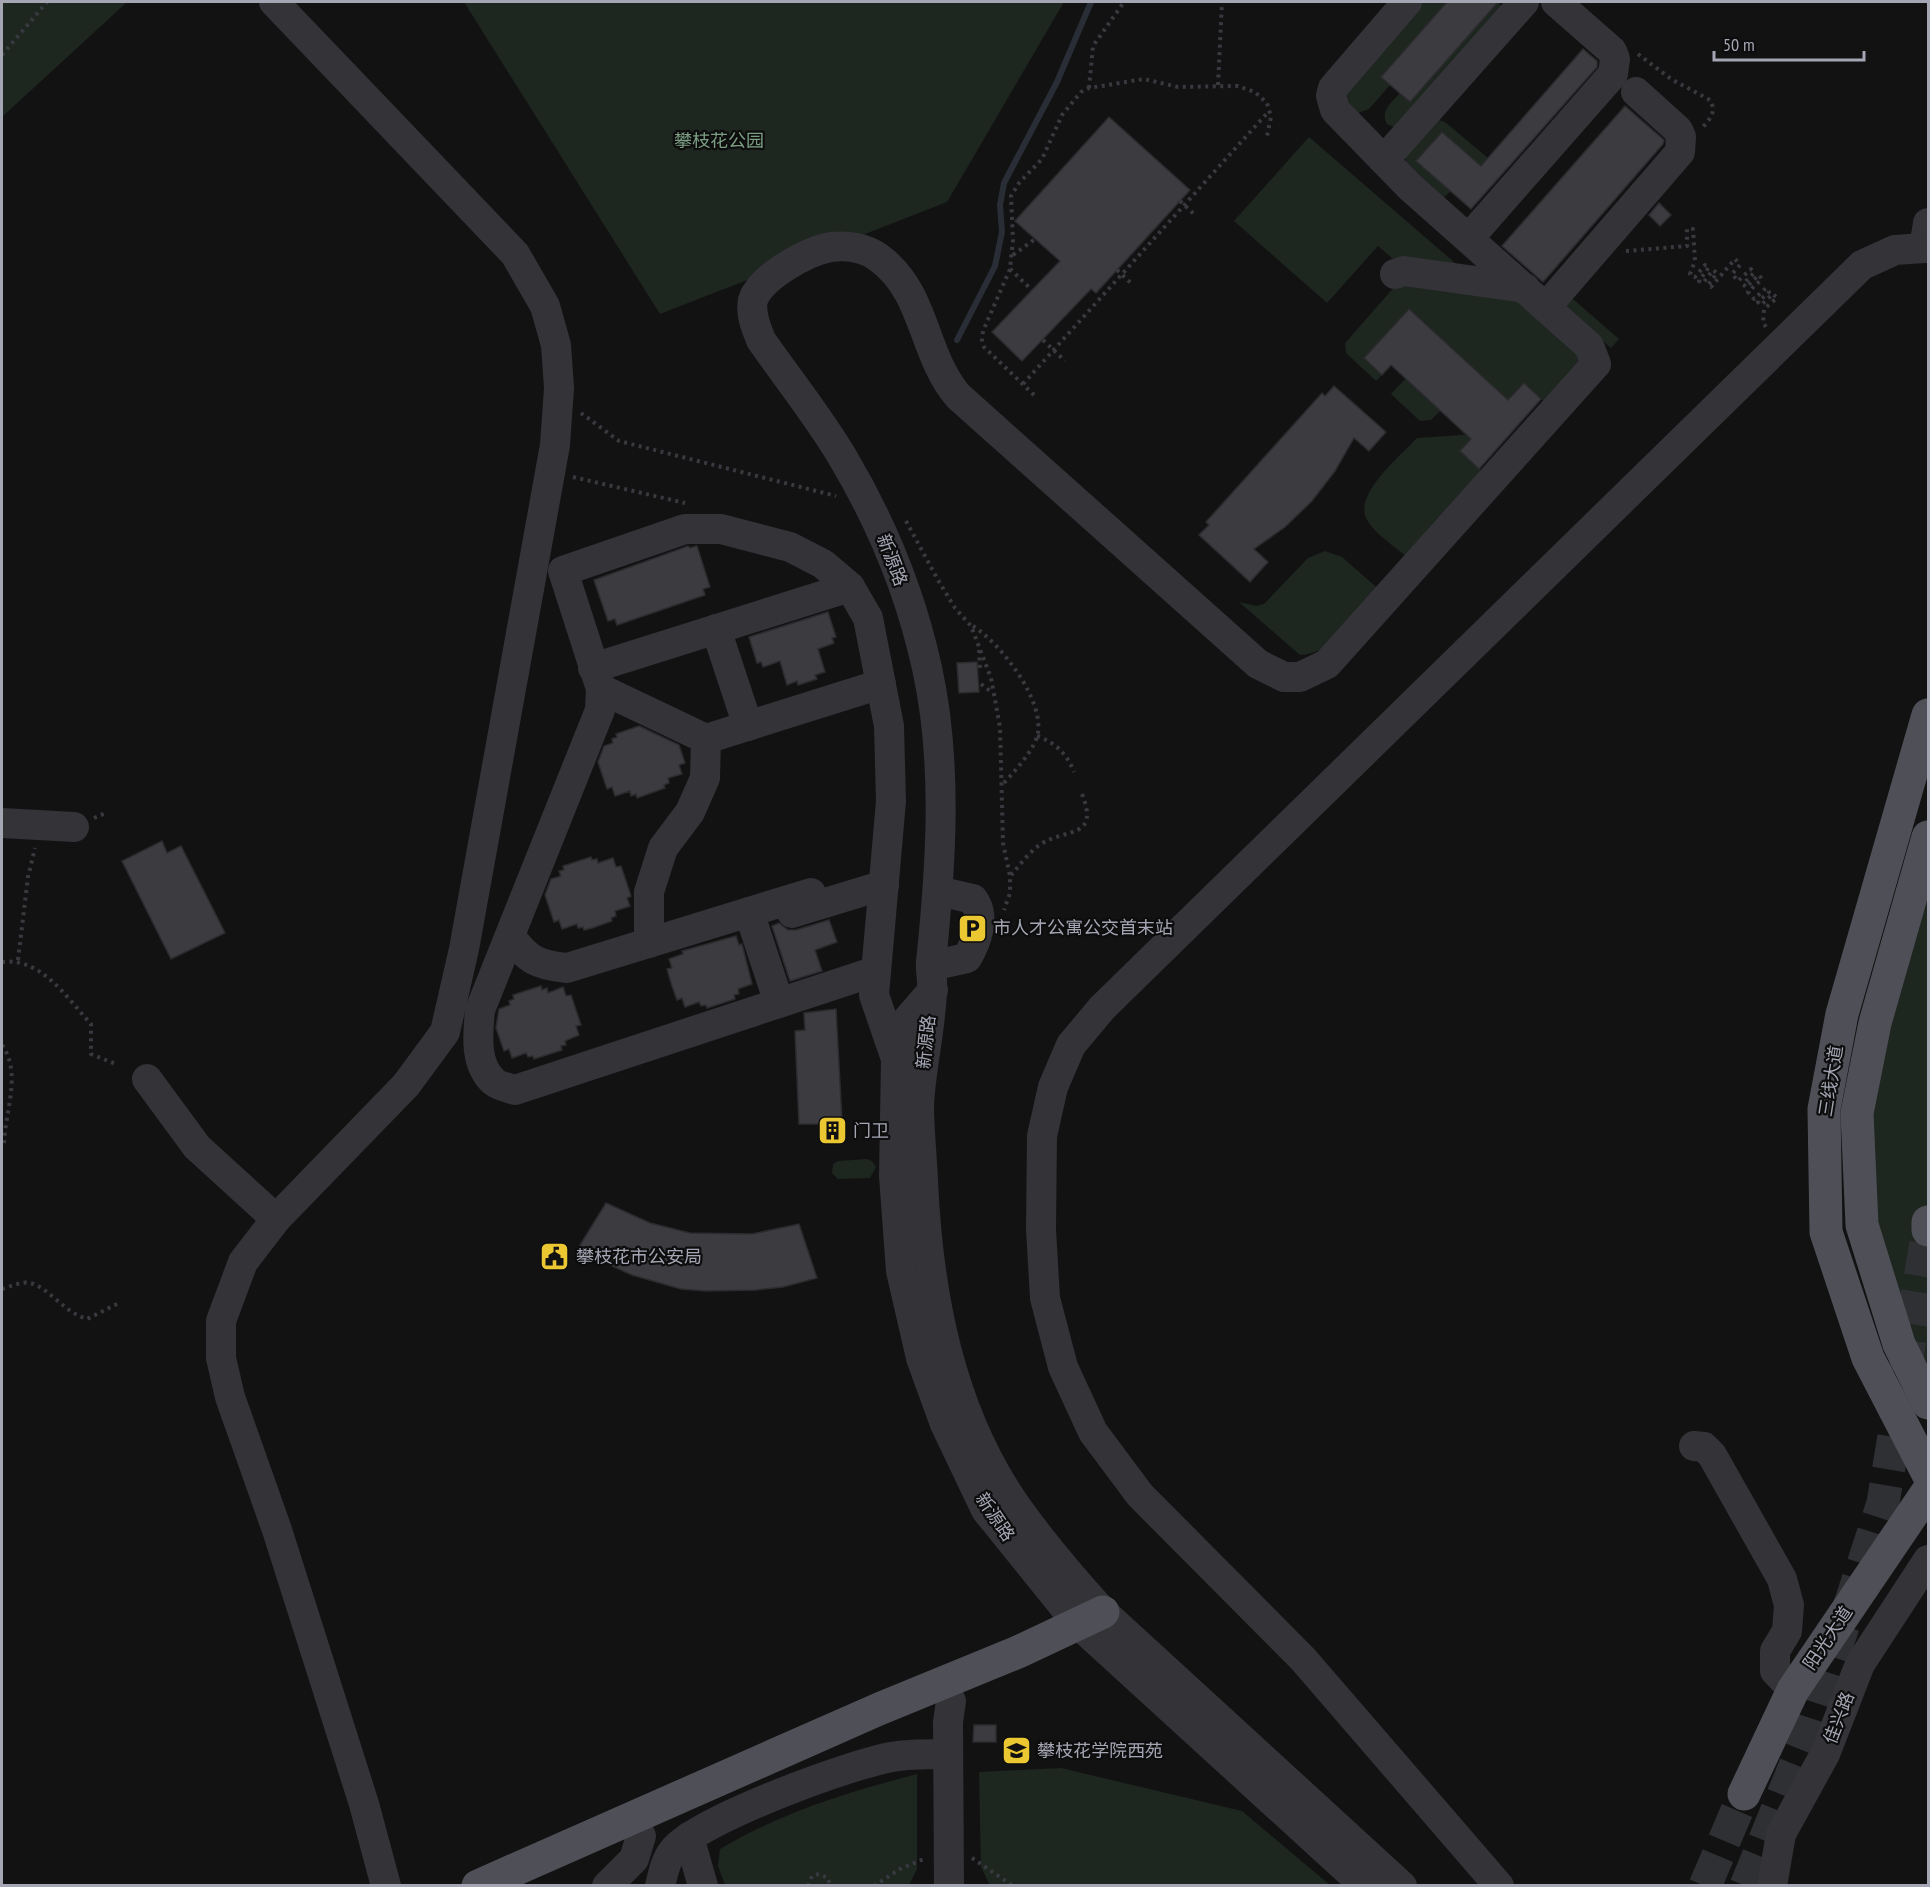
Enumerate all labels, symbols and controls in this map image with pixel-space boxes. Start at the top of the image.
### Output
scale bar [1714,24,1864,62]
text: 50 m [1723,33,1755,56]
park label: 攀枝花公园 [674,129,764,152]
street label: 新源路 [872,530,913,589]
parking icon: 市人才公寓公交首末站 [956,912,988,944]
place label: 市人才公寓公交首末站 [993,916,1173,939]
street label: 新源路 [911,1014,940,1070]
street label: 三线大道 [1814,1044,1847,1118]
building icon: 门卫 [816,1115,848,1147]
place label: 门卫 [853,1119,889,1142]
public building icon: 攀枝花市公安局 [539,1241,571,1273]
place label: 攀枝花市公安局 [576,1245,702,1268]
street label: 新源路 [971,1488,1020,1546]
street label: 阳光大道 [1798,1601,1857,1674]
street label: 佳兴路 [1818,1688,1859,1747]
school or university icon: 攀枝花学院西苑 [1000,1735,1032,1767]
place label: 攀枝花学院西苑 [1037,1739,1163,1762]

